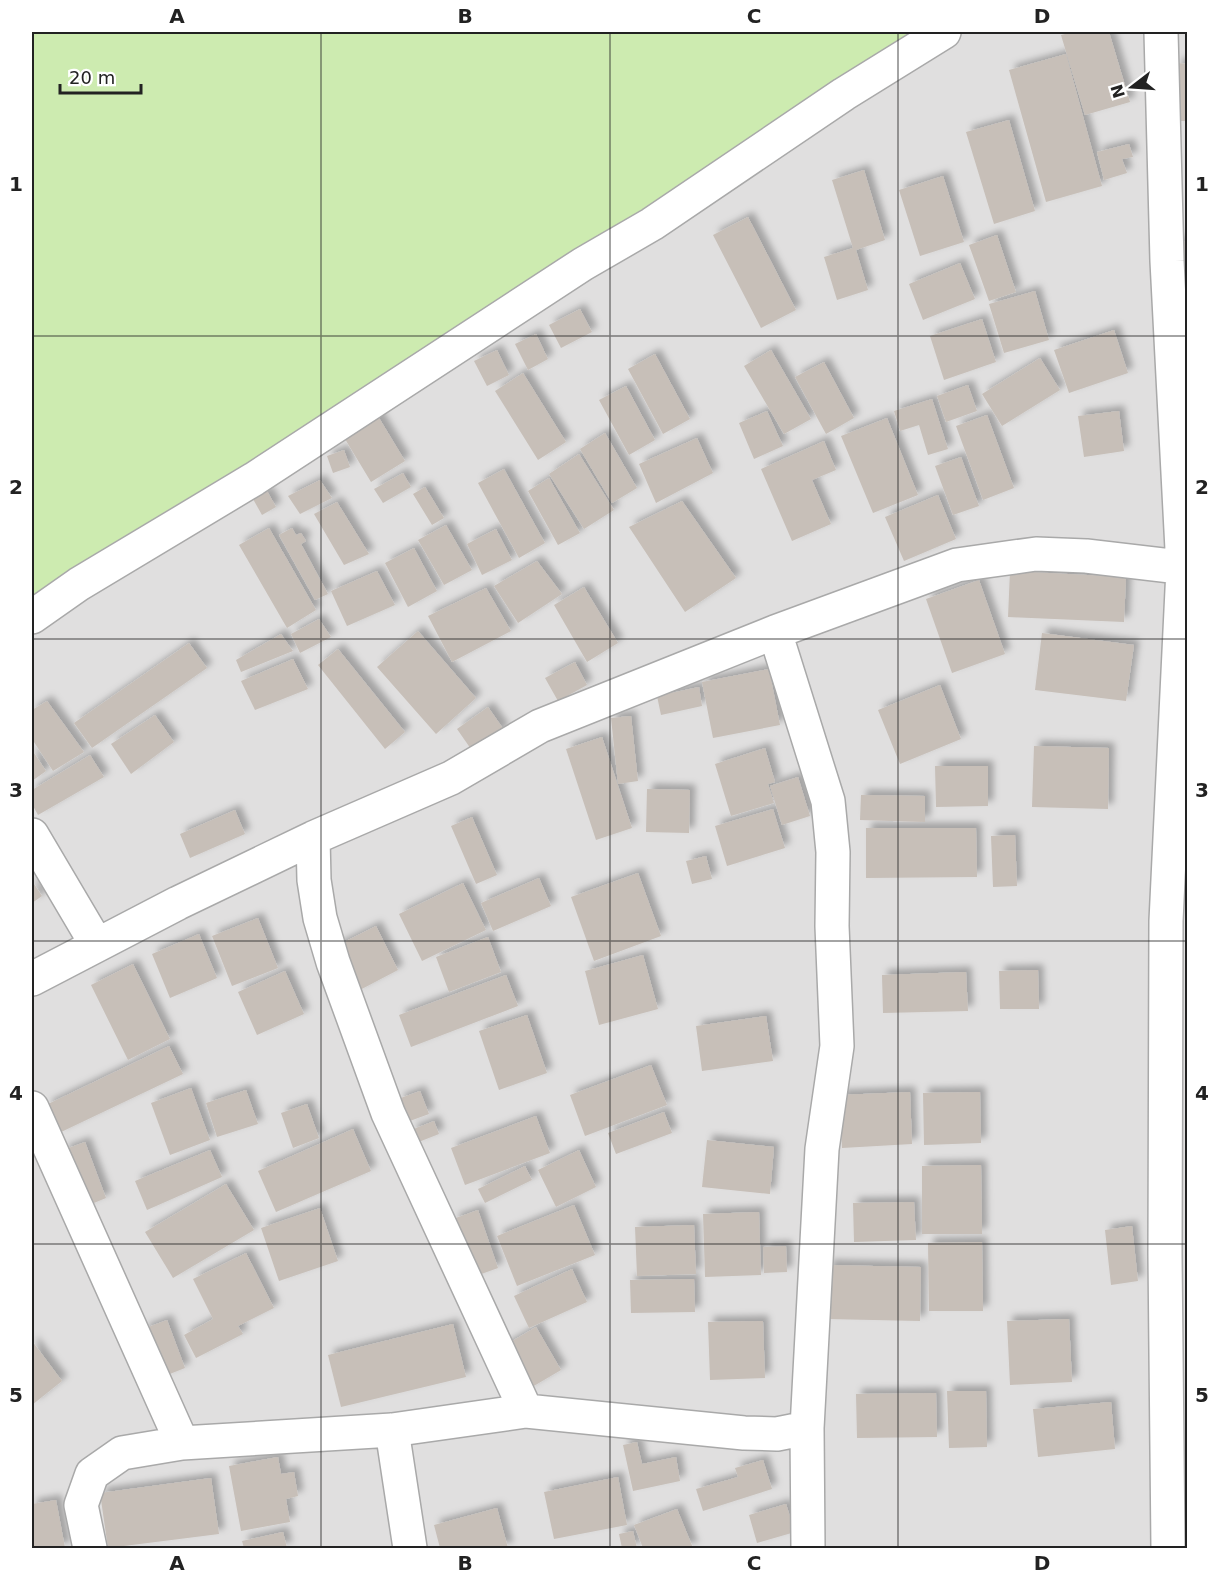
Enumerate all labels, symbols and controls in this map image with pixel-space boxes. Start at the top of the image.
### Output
text: A [169,4,185,28]
text: B [457,4,473,28]
text: C [747,4,761,28]
text: D [1034,4,1050,28]
scale bar [60,57,141,95]
north arrow [1102,57,1162,117]
text: 20 m [69,67,115,88]
text: N [1107,82,1129,100]
text: 1 [9,172,23,196]
text: 1 [1195,172,1209,196]
text: 2 [9,475,23,499]
text: 2 [1195,475,1209,499]
text: 3 [9,778,23,802]
text: 3 [1195,778,1209,802]
text: 4 [9,1081,23,1105]
text: 4 [1195,1081,1209,1105]
text: 5 [9,1383,23,1407]
text: 5 [1195,1383,1209,1407]
text: A [169,1551,185,1575]
text: B [457,1551,473,1575]
text: C [747,1551,761,1575]
text: D [1034,1551,1050,1575]

